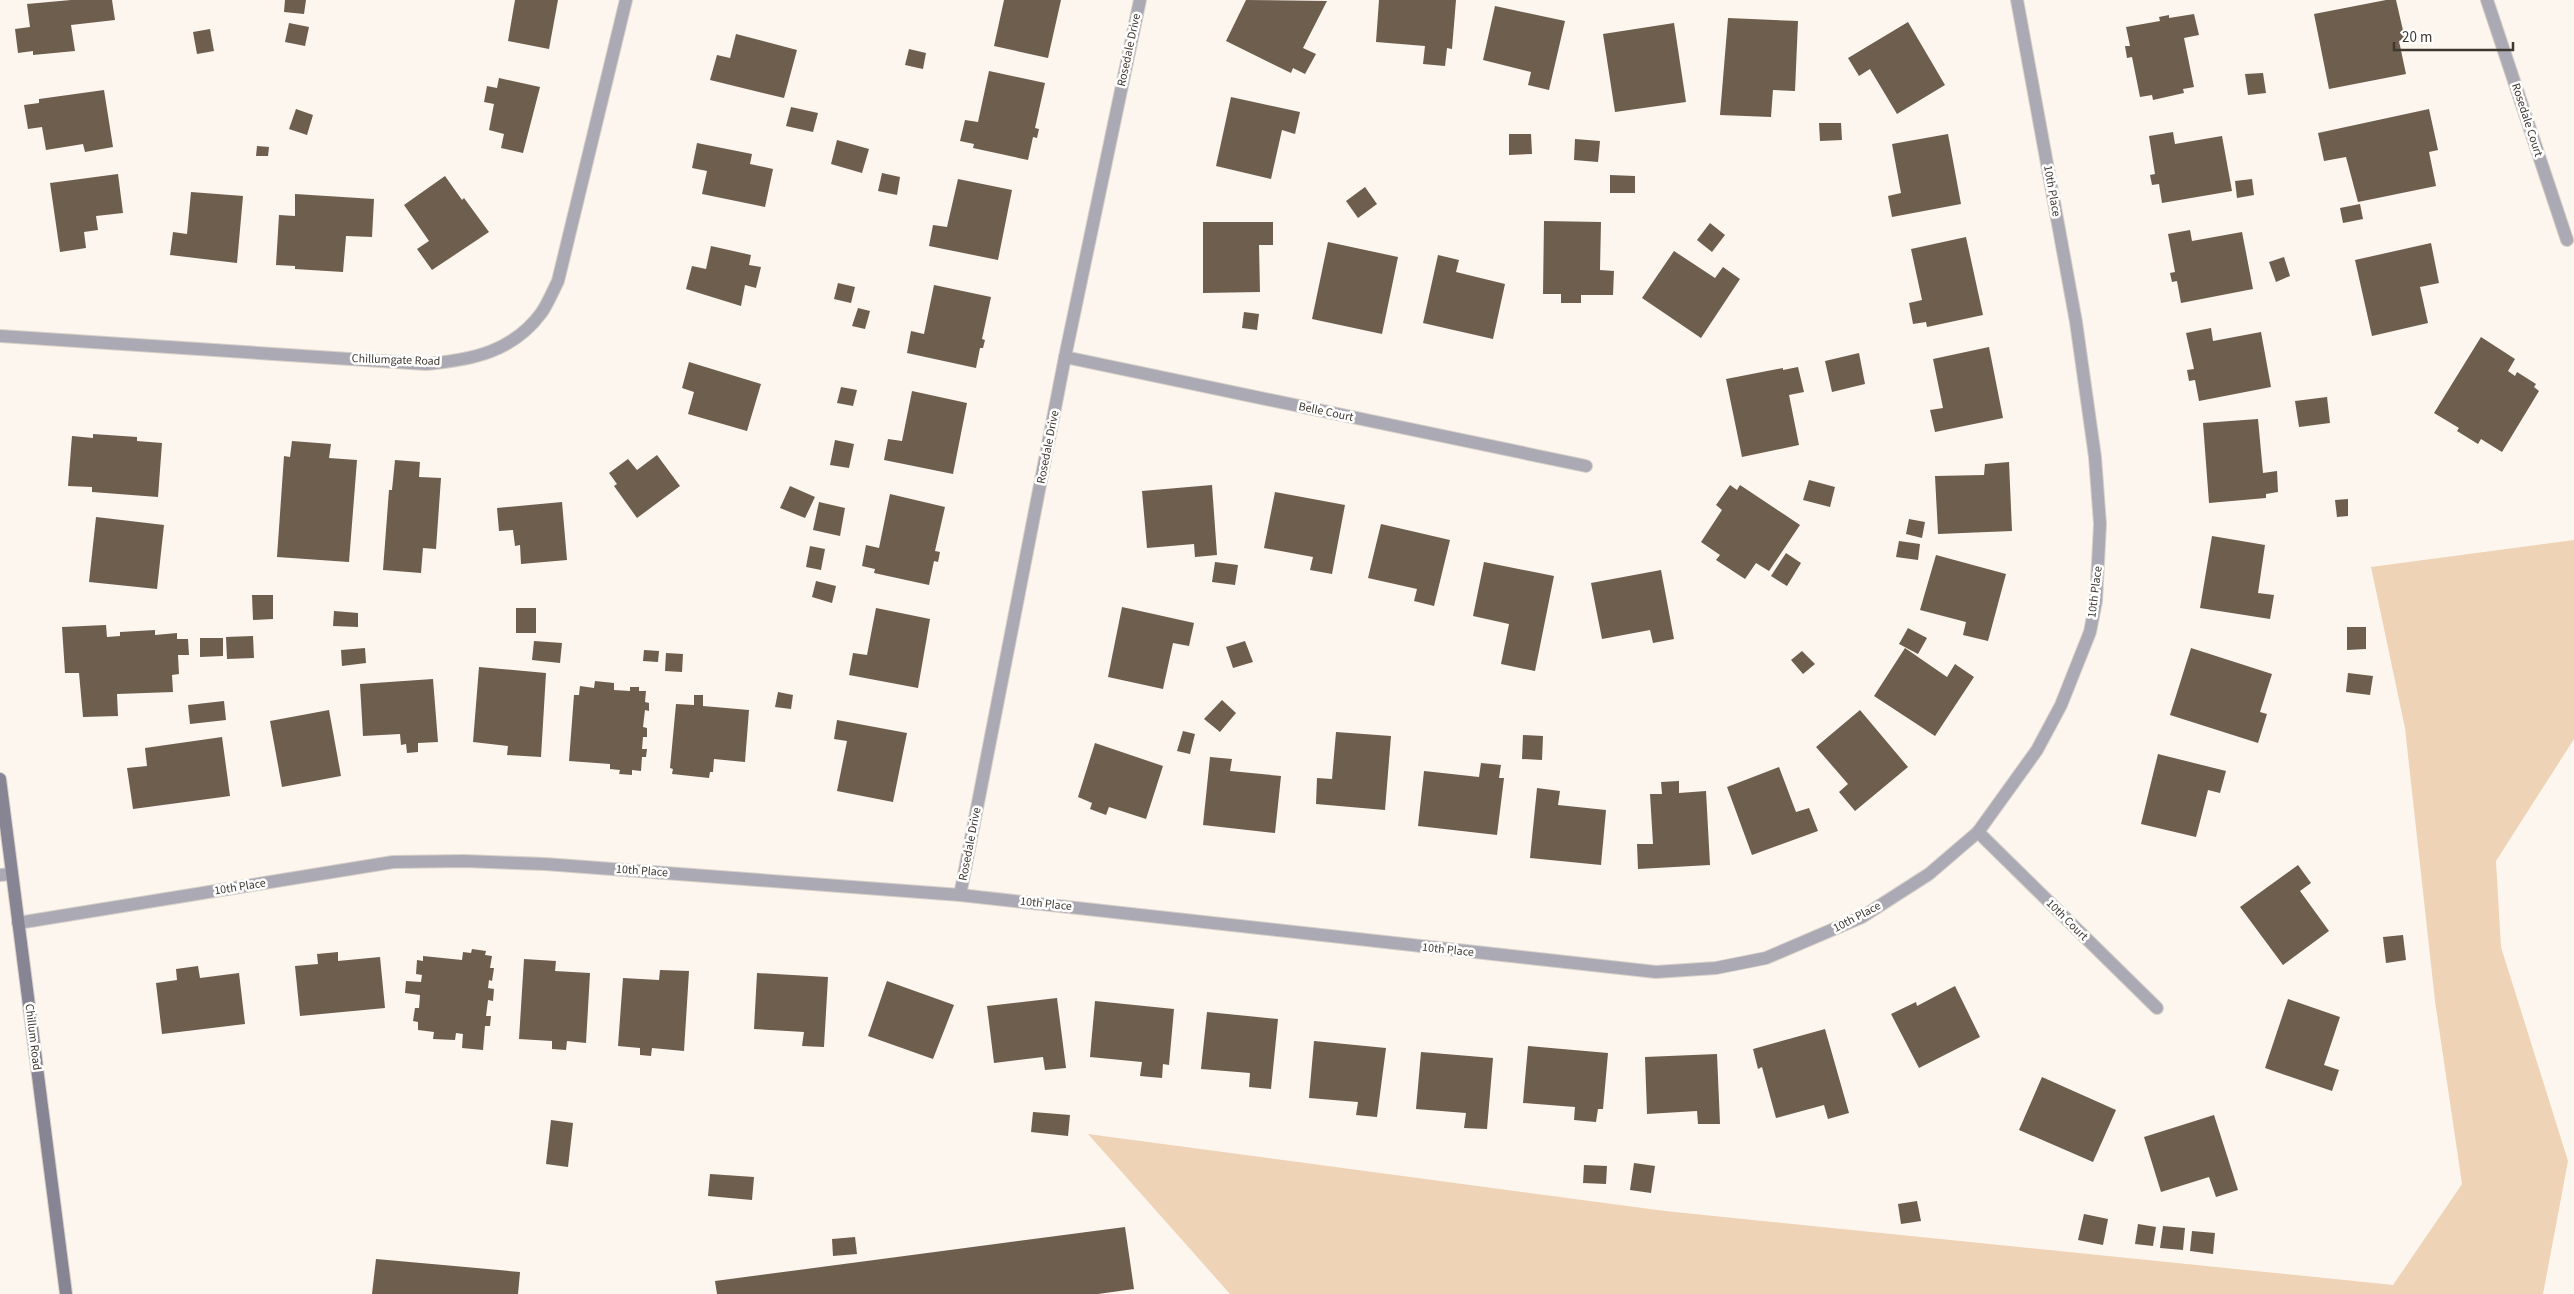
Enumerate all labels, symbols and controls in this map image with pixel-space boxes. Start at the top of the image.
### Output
street label: Rosedale Drive [1113,12,1145,88]
scale bar [2394,20,2513,52]
text: 20 m [2402,27,2432,48]
street label: Rosedale Court [2507,81,2547,159]
street label: 10th Place [2039,164,2065,218]
street label: Chillumgate Road [351,350,441,370]
street label: Belle Court [1297,398,1355,426]
street label: Rosedale Drive [1033,409,1063,485]
street label: 10th Place [2083,565,2107,619]
street label: Rosedale Drive [955,806,985,882]
street label: 10th Place [615,861,669,881]
street label: 10th Place [213,875,267,899]
street label: 10th Place [1019,893,1073,915]
street label: 10th Court [2042,895,2092,945]
street label: 10th Place [1830,897,1884,937]
street label: 10th Place [1421,939,1475,961]
street label: Chillum Road [20,1003,46,1071]

